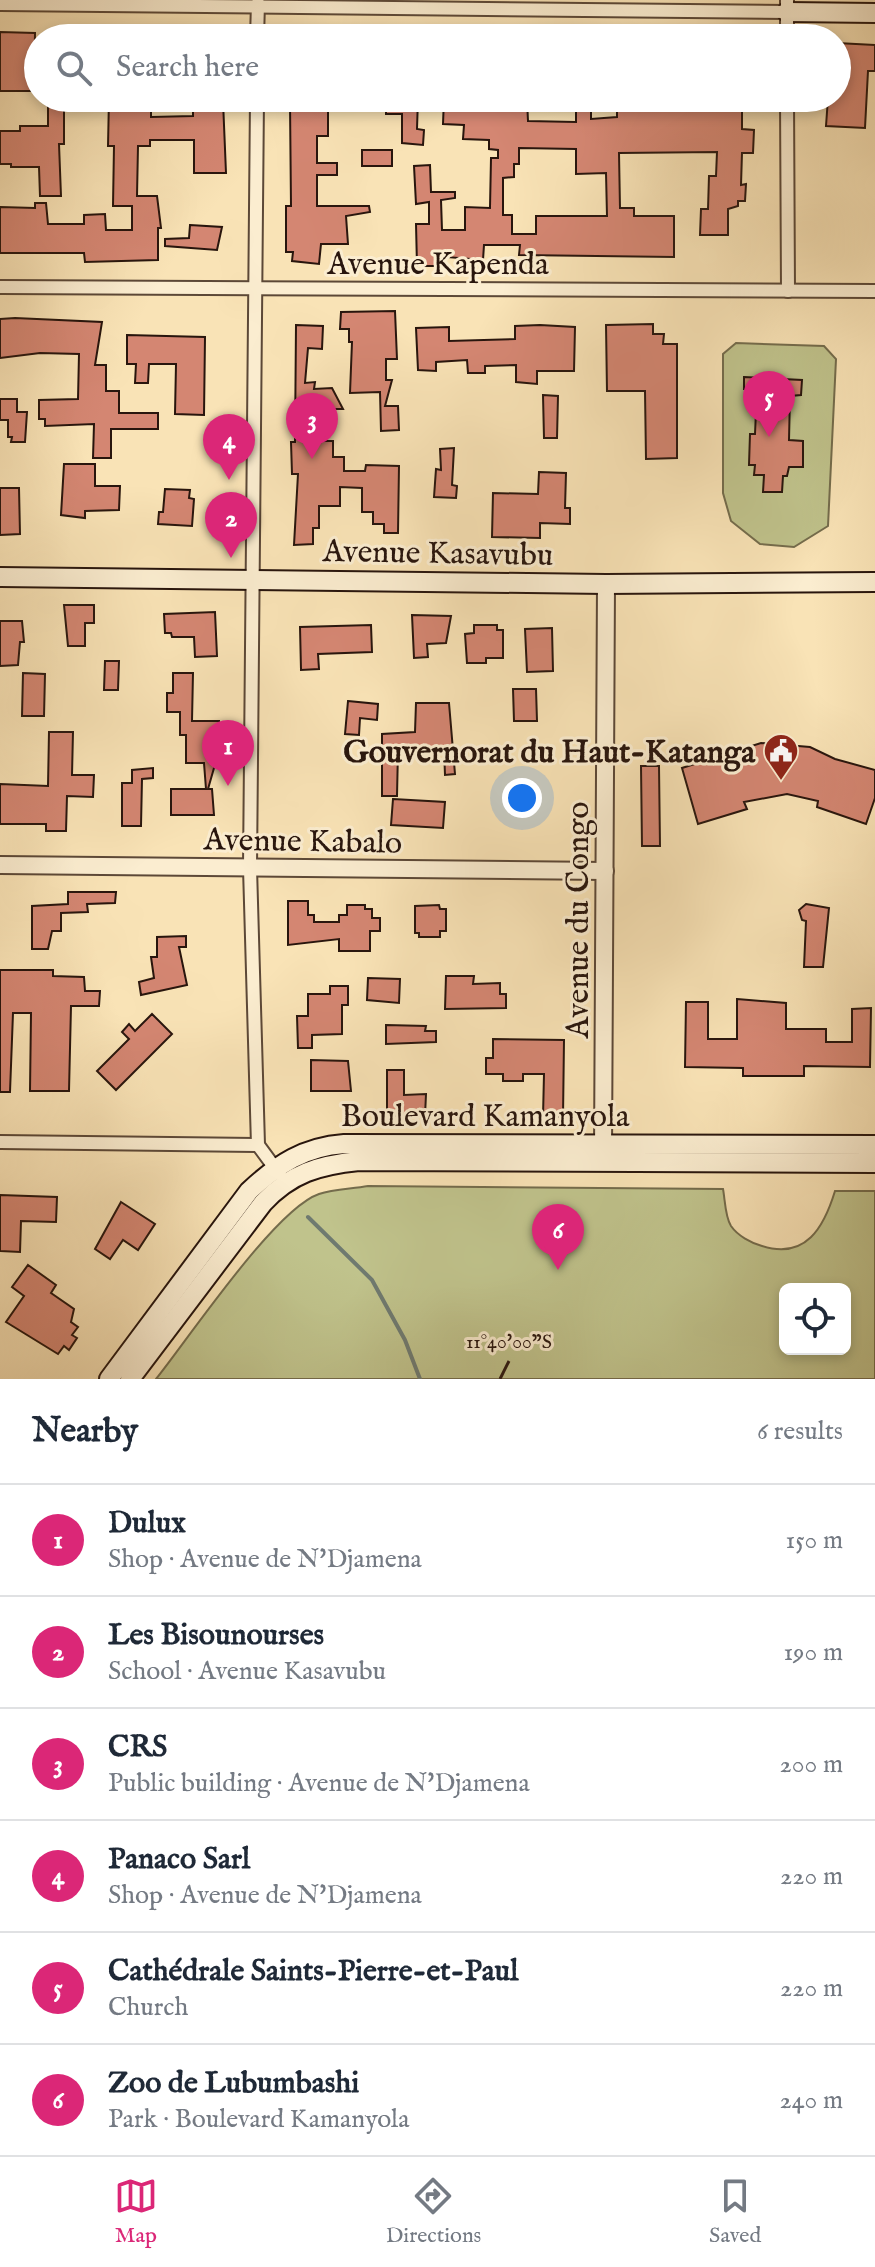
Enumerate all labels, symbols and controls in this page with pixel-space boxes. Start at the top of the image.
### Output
search box [24,24,851,112]
icon: search [52,46,96,90]
text: Search here [116,49,259,87]
street label: Avenue Kapenda [326,245,549,286]
pin: 5 [743,371,795,437]
pin: 3 [286,393,338,459]
pin: 4 [203,414,255,480]
pin: 2 [205,492,257,558]
street label: Avenue Kasavubu [321,532,554,577]
pin: 1 [202,720,254,786]
public building icon: Gouvernorat du Haut-Katanga [762,732,800,782]
place label: Gouvernorat du Haut-Katanga [343,733,756,774]
your location [502,778,542,818]
street label: Avenue du Congo [559,802,600,1039]
street label: Avenue Kabalo [202,820,403,865]
street label: Boulevard Kamanyola [340,1097,630,1138]
pin: 6 [532,1204,584,1270]
map controls [779,1283,851,1355]
button: locate [779,1283,851,1355]
text: 11°40'00"S [466,1330,552,1355]
text: Nearby [32,1410,138,1453]
text: 6 results [757,1415,843,1448]
text: Dulux [108,1505,186,1543]
text: 1 [53,1524,63,1557]
text: 150 m [785,1524,843,1557]
text: Shop · Avenue de N'Djamena [108,1543,422,1576]
text: Les Bisounourses [108,1617,324,1655]
text: 2 [52,1636,64,1669]
text: 190 m [783,1636,843,1669]
text: School · Avenue Kasavubu [108,1655,386,1688]
text: CRS [108,1729,168,1767]
text: 3 [53,1748,63,1781]
text: 200 m [779,1748,843,1781]
text: Public building · Avenue de N'Djamena [108,1767,530,1800]
text: Panaco Sarl [108,1841,250,1879]
text: 4 [52,1860,64,1893]
text: 220 m [780,1860,843,1893]
text: Shop · Avenue de N'Djamena [108,1879,422,1912]
text: Cathédrale Saints-Pierre-et-Paul [108,1953,518,1991]
text: 5 [53,1972,63,2005]
text: 220 m [780,1972,843,2005]
text: Church [108,1991,188,2024]
text: Zoo de Lubumbashi [108,2065,359,2103]
text: 6 [53,2084,63,2117]
text: 240 m [780,2084,843,2117]
text: Park · Boulevard Kamanyola [108,2103,409,2136]
tab: Map [114,2174,158,2250]
tab: Directions [386,2174,481,2250]
tab: Saved [709,2174,761,2250]

